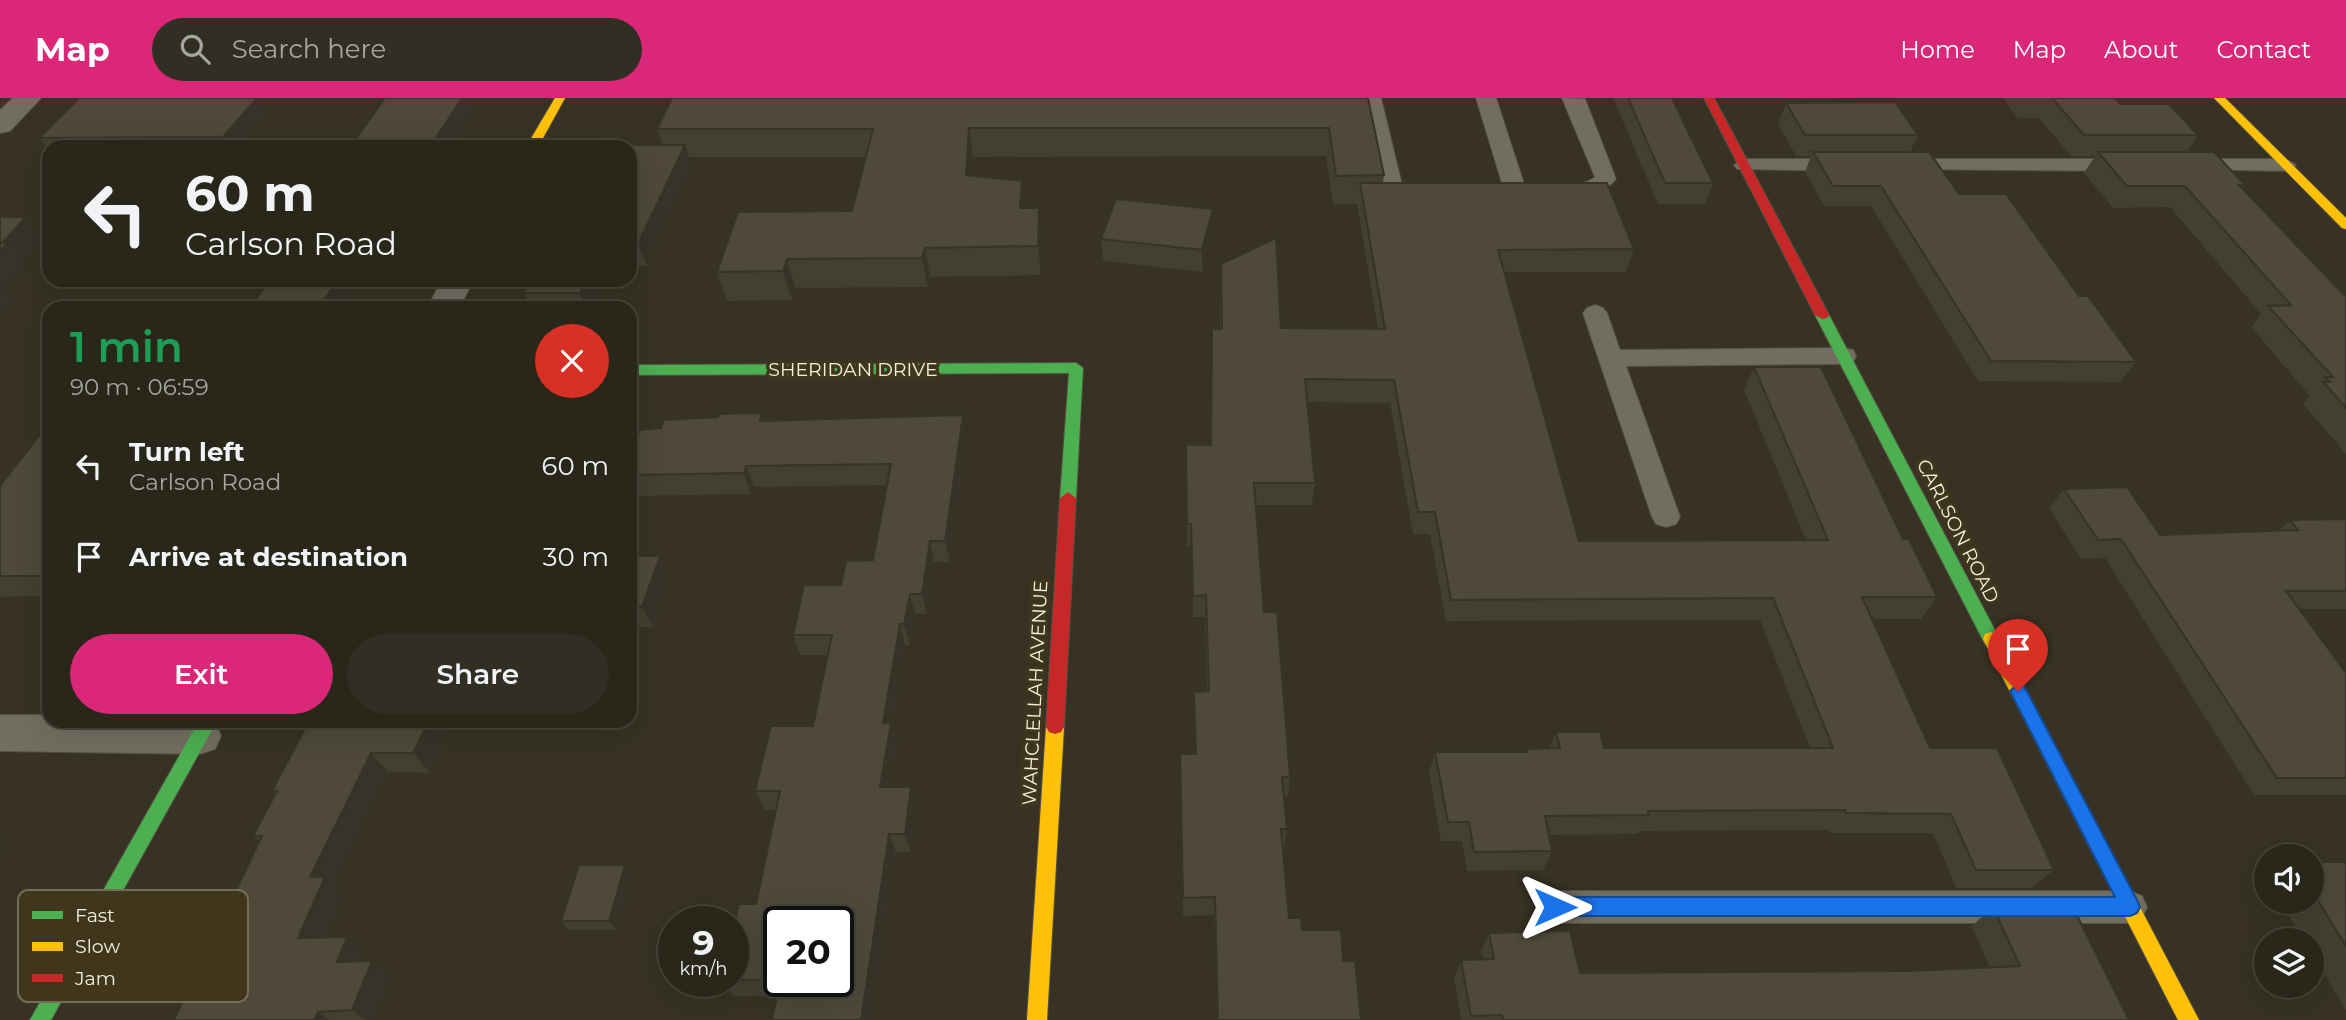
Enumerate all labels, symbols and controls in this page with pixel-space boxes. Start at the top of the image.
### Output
search box [152,18,642,81]
text: Map [35,29,110,69]
icon: search [176,30,214,68]
text: Search here [232,33,386,65]
text: Home [1900,35,1975,64]
text: Map [2013,35,2066,64]
text: About [2104,35,2178,64]
text: Contact [2216,35,2311,64]
text: 60 m [185,164,315,223]
icon: left [70,168,161,259]
text: Carlson Road [185,224,397,263]
text: 1 min [70,321,183,373]
button: close [535,324,609,398]
street label: SHERIDAN DRIVE [768,358,938,381]
text: 90 m · 06:59 [70,373,209,401]
text: Turn left [129,436,245,468]
icon: left [70,447,108,485]
text: 60 m [542,450,609,482]
street label: CARLSON ROAD [1912,455,2004,607]
text: Carlson Road [129,468,281,496]
icon: arrive [70,538,108,576]
text: Arrive at destination [129,541,408,573]
text: 30 m [543,541,609,573]
street label: WAHCLELLAH AVENUE [1018,580,1052,806]
pin [1988,619,2048,691]
icon: arrive [1999,630,2037,668]
button: Exit [70,634,333,714]
button: Share [347,634,609,714]
map controls [2254,844,2324,998]
button: sound [2254,844,2324,914]
position arrow [1518,870,1592,944]
legend [18,890,248,1002]
text: Fast [75,904,115,927]
speed limit sign: 20 [763,906,854,997]
text: 9 [692,921,715,964]
button: layers [2254,928,2324,998]
text: Slow [75,935,120,958]
text: km/h [679,958,728,980]
text: Jam [74,967,116,990]

